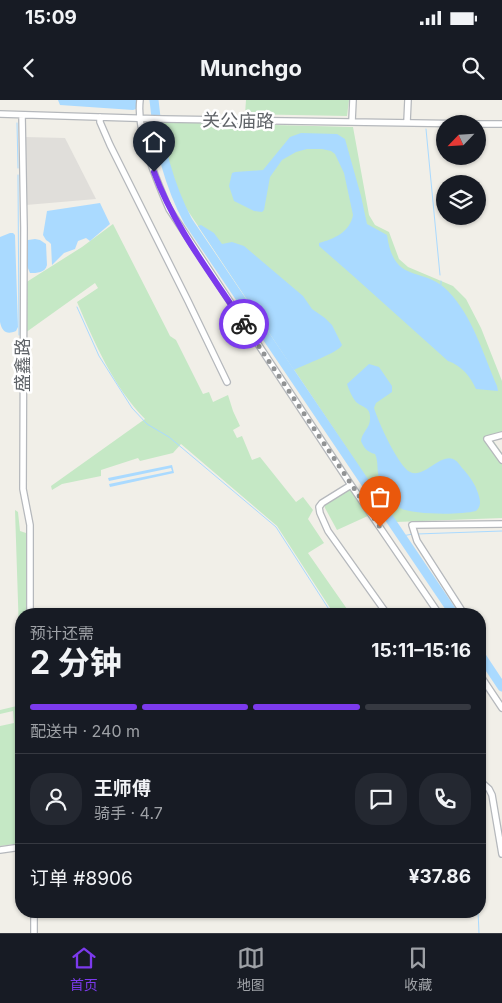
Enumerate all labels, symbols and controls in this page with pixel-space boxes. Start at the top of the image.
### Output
text: 15:09 [25,6,77,29]
icon: back [15,54,43,82]
icon: search [459,54,487,82]
text: Munchgo [200,55,302,81]
street label: 关公庙路 [202,109,274,132]
north arrow [436,115,486,165]
map controls [436,115,486,225]
pin [133,121,175,172]
icon: home [140,128,168,156]
button: layers [436,175,486,225]
courier [219,299,269,349]
icon: bike [230,310,258,338]
street label: 盛鑫路 [12,338,33,392]
pin [359,476,401,527]
icon: bag [366,483,394,511]
text: 预计还需 [30,623,94,643]
text: 15:11–15:16 [371,639,471,662]
text: 2 分钟 [30,643,122,682]
text: 配送中 · 240 m [30,721,140,741]
button: person [30,773,82,825]
button: chat [355,773,407,825]
button: phone [419,773,471,825]
text: 王师傅 [94,777,151,800]
text: 骑手 · 4.7 [94,803,163,823]
text: ¥37.86 [409,865,471,888]
text: 订单 #8906 [30,867,133,890]
tab: 首页 [70,944,98,994]
tab: 地图 [237,944,265,994]
tab: 收藏 [404,944,432,994]

